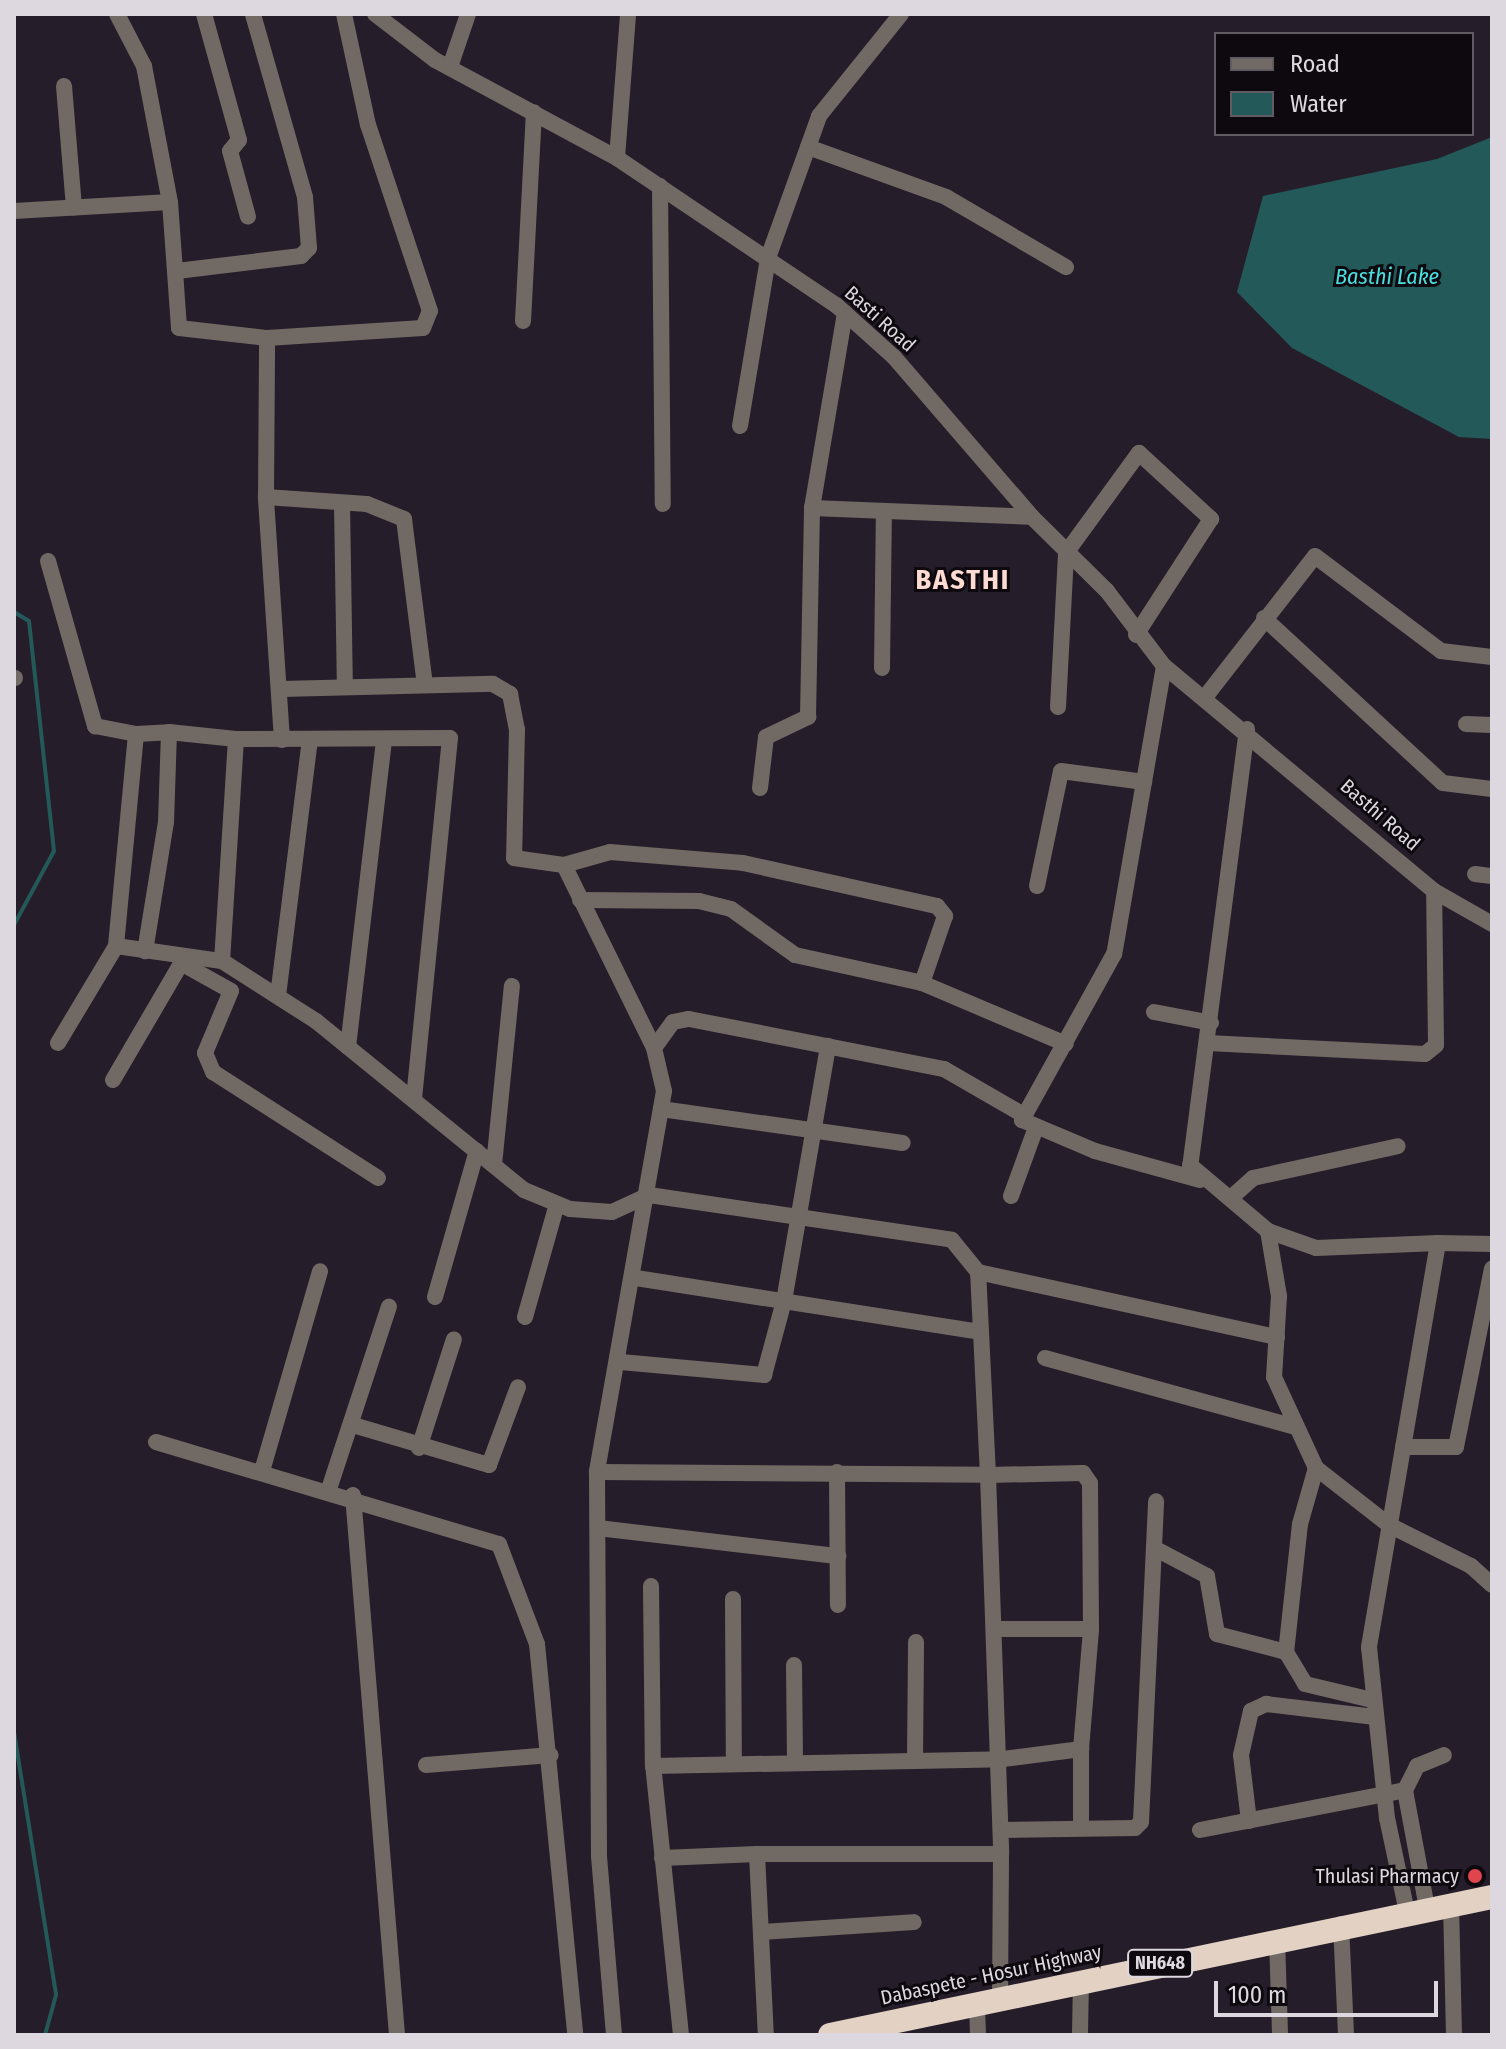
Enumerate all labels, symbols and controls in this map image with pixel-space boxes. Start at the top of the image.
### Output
legend [1214,32,1474,136]
text: Road [1290,50,1340,78]
text: Water [1290,90,1347,118]
water label: Basthi Lake [1335,264,1439,290]
street label: Basti Road [840,281,920,357]
district label: BASTHI [916,563,1010,597]
street label: Basthi Road [1335,774,1425,856]
place label: Thulasi Pharmacy [1316,1864,1459,1888]
marker: Thulasi Pharmacy [1466,1867,1484,1885]
street label: Dabaspete - Hosur Highway [878,1940,1104,2010]
road number: NH648 [1126,1949,1194,1977]
scale bar [1218,1965,1442,2015]
text: 100 m [1228,1981,1286,2009]

